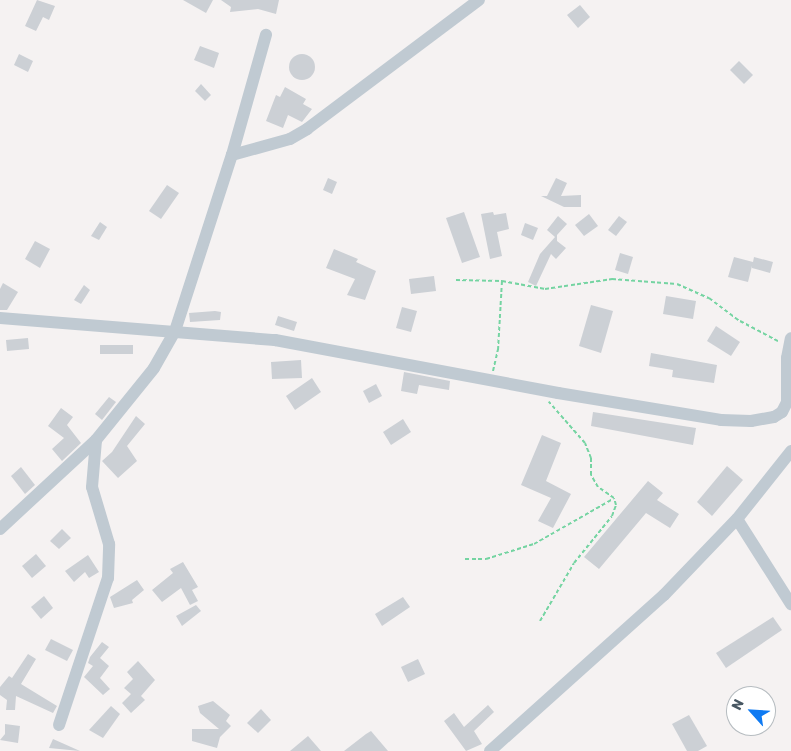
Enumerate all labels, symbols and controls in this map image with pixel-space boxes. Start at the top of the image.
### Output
north arrow [726,686,776,736]
text: N [728,696,748,713]

